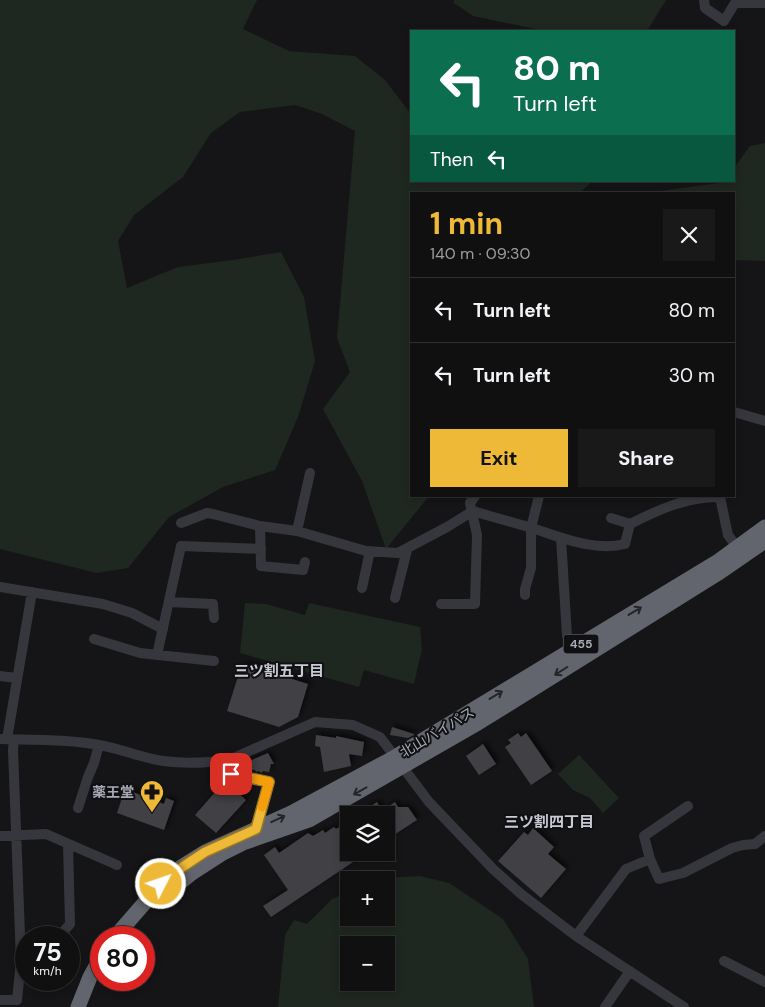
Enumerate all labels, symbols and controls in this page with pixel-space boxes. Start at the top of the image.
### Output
text: 80 m [513,45,601,91]
icon: left [430,50,495,115]
text: Turn left [513,89,597,118]
icon: left [483,145,511,173]
text: Then [430,147,473,172]
text: 1 min [430,204,503,243]
button: close [663,209,715,261]
text: 140 m · 09:30 [430,243,530,264]
icon: left [430,296,458,324]
text: Turn left [473,298,551,323]
text: 80 m [668,298,715,323]
icon: left [430,361,458,389]
text: Turn left [473,363,551,388]
text: 30 m [669,363,715,388]
button: Exit [430,429,568,487]
button: Share [578,429,715,487]
one-way arrow [628,606,642,616]
road number: 455 [564,634,598,654]
district label: 三ツ割五丁目 [234,661,324,681]
one-way arrow [555,666,569,676]
one-way arrow [489,690,503,700]
street label: 北山バイパス [396,703,478,761]
pin [210,753,252,795]
icon: arrive [217,760,245,788]
pharmacy icon: 薬王堂 [139,779,165,813]
place label: 薬王堂 [92,783,134,801]
one-way arrow [353,787,367,797]
map controls [340,806,395,991]
button: layers [340,806,395,861]
district label: 三ツ割四丁目 [504,812,594,832]
one-way arrow [270,813,285,823]
position arrow [134,857,186,909]
button: + [340,871,395,926]
speed limit sign: 80 [90,926,155,991]
text: 75 [33,936,62,969]
button: − [340,936,395,991]
text: km/h [33,963,62,979]

